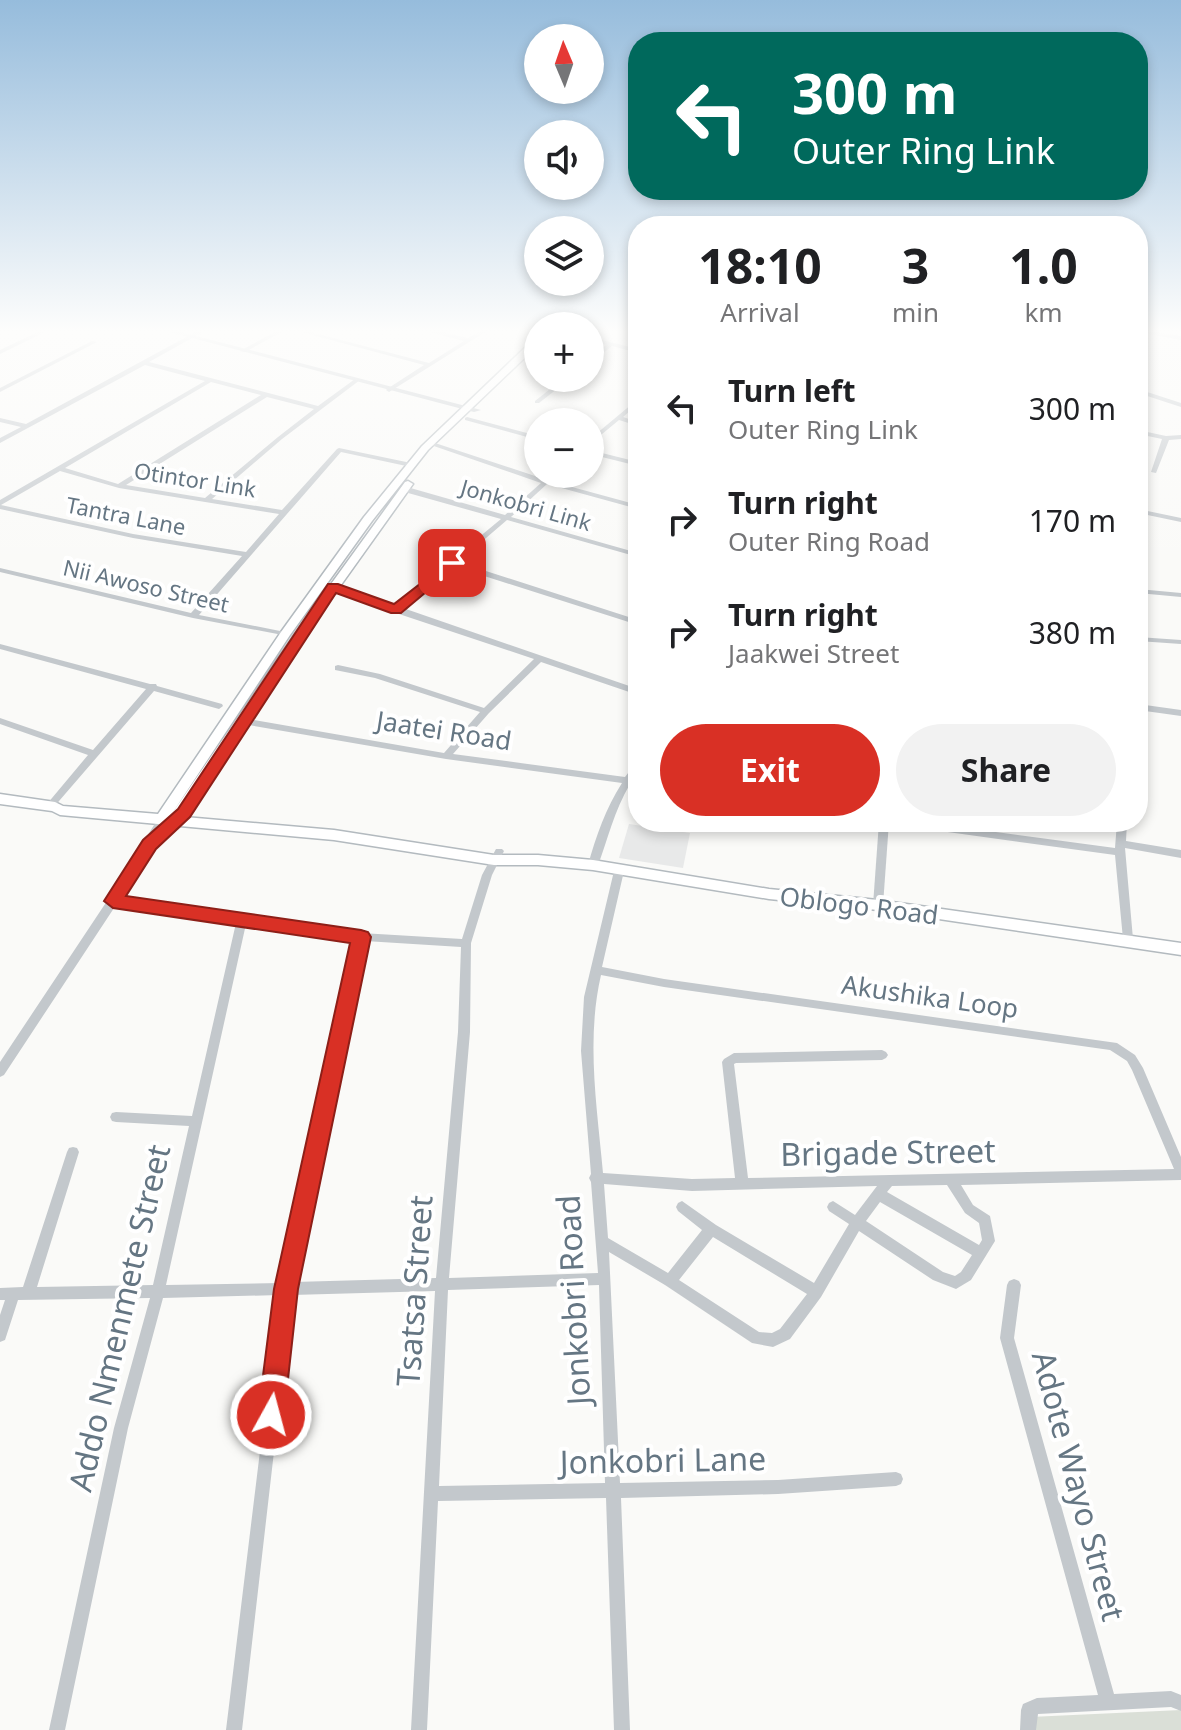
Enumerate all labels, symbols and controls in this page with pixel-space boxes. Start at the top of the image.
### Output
north arrow [524,24,604,104]
map controls [524,24,604,488]
text: 300 m [792,54,957,130]
icon: left [660,64,764,168]
button: sound [524,120,604,200]
text: Outer Ring Link [792,126,1055,175]
button: layers [524,216,604,296]
text: 18:10 [698,233,822,298]
text: 3 [902,233,929,298]
text: 1.0 [1009,233,1078,298]
text: Arrival [720,294,800,330]
text: min [892,294,939,330]
text: km [1024,294,1063,330]
button: + [524,312,604,392]
text: Turn left [728,370,856,411]
icon: left [660,386,704,430]
text: 300 m [1029,388,1116,429]
button: − [524,408,604,488]
text: Outer Ring Link [728,411,918,447]
street label: Otintor Link [132,455,258,503]
street label: Jonkobri Link [456,471,595,537]
text: Turn right [728,482,878,523]
street label: Tantra Lane [64,489,188,541]
icon: right [660,498,704,542]
text: 170 m [1029,500,1116,541]
text: Outer Ring Road [728,523,930,559]
pin [418,529,486,597]
icon: arrive [430,541,474,585]
street label: Nii Awoso Street [60,551,232,619]
text: Turn right [728,594,878,635]
icon: right [660,610,704,654]
text: 380 m [1029,612,1116,653]
text: Jaakwei Street [728,635,899,671]
street label: Jaatei Road [371,701,514,758]
button: Exit [660,724,880,816]
button: Share [896,724,1116,816]
street label: Oblogo Road [778,877,941,933]
street label: Akushika Loop [839,966,1021,1026]
street label: Brigade Street [780,1128,996,1175]
street label: Addo Nmenmete Street [58,1140,179,1495]
street label: Tsatsa Street [385,1194,442,1388]
street label: Jonkobri Road [546,1194,600,1409]
street label: Adote Wayo Street [1023,1346,1136,1625]
position arrow [229,1373,313,1457]
street label: Jonkobri Lane [556,1436,767,1483]

